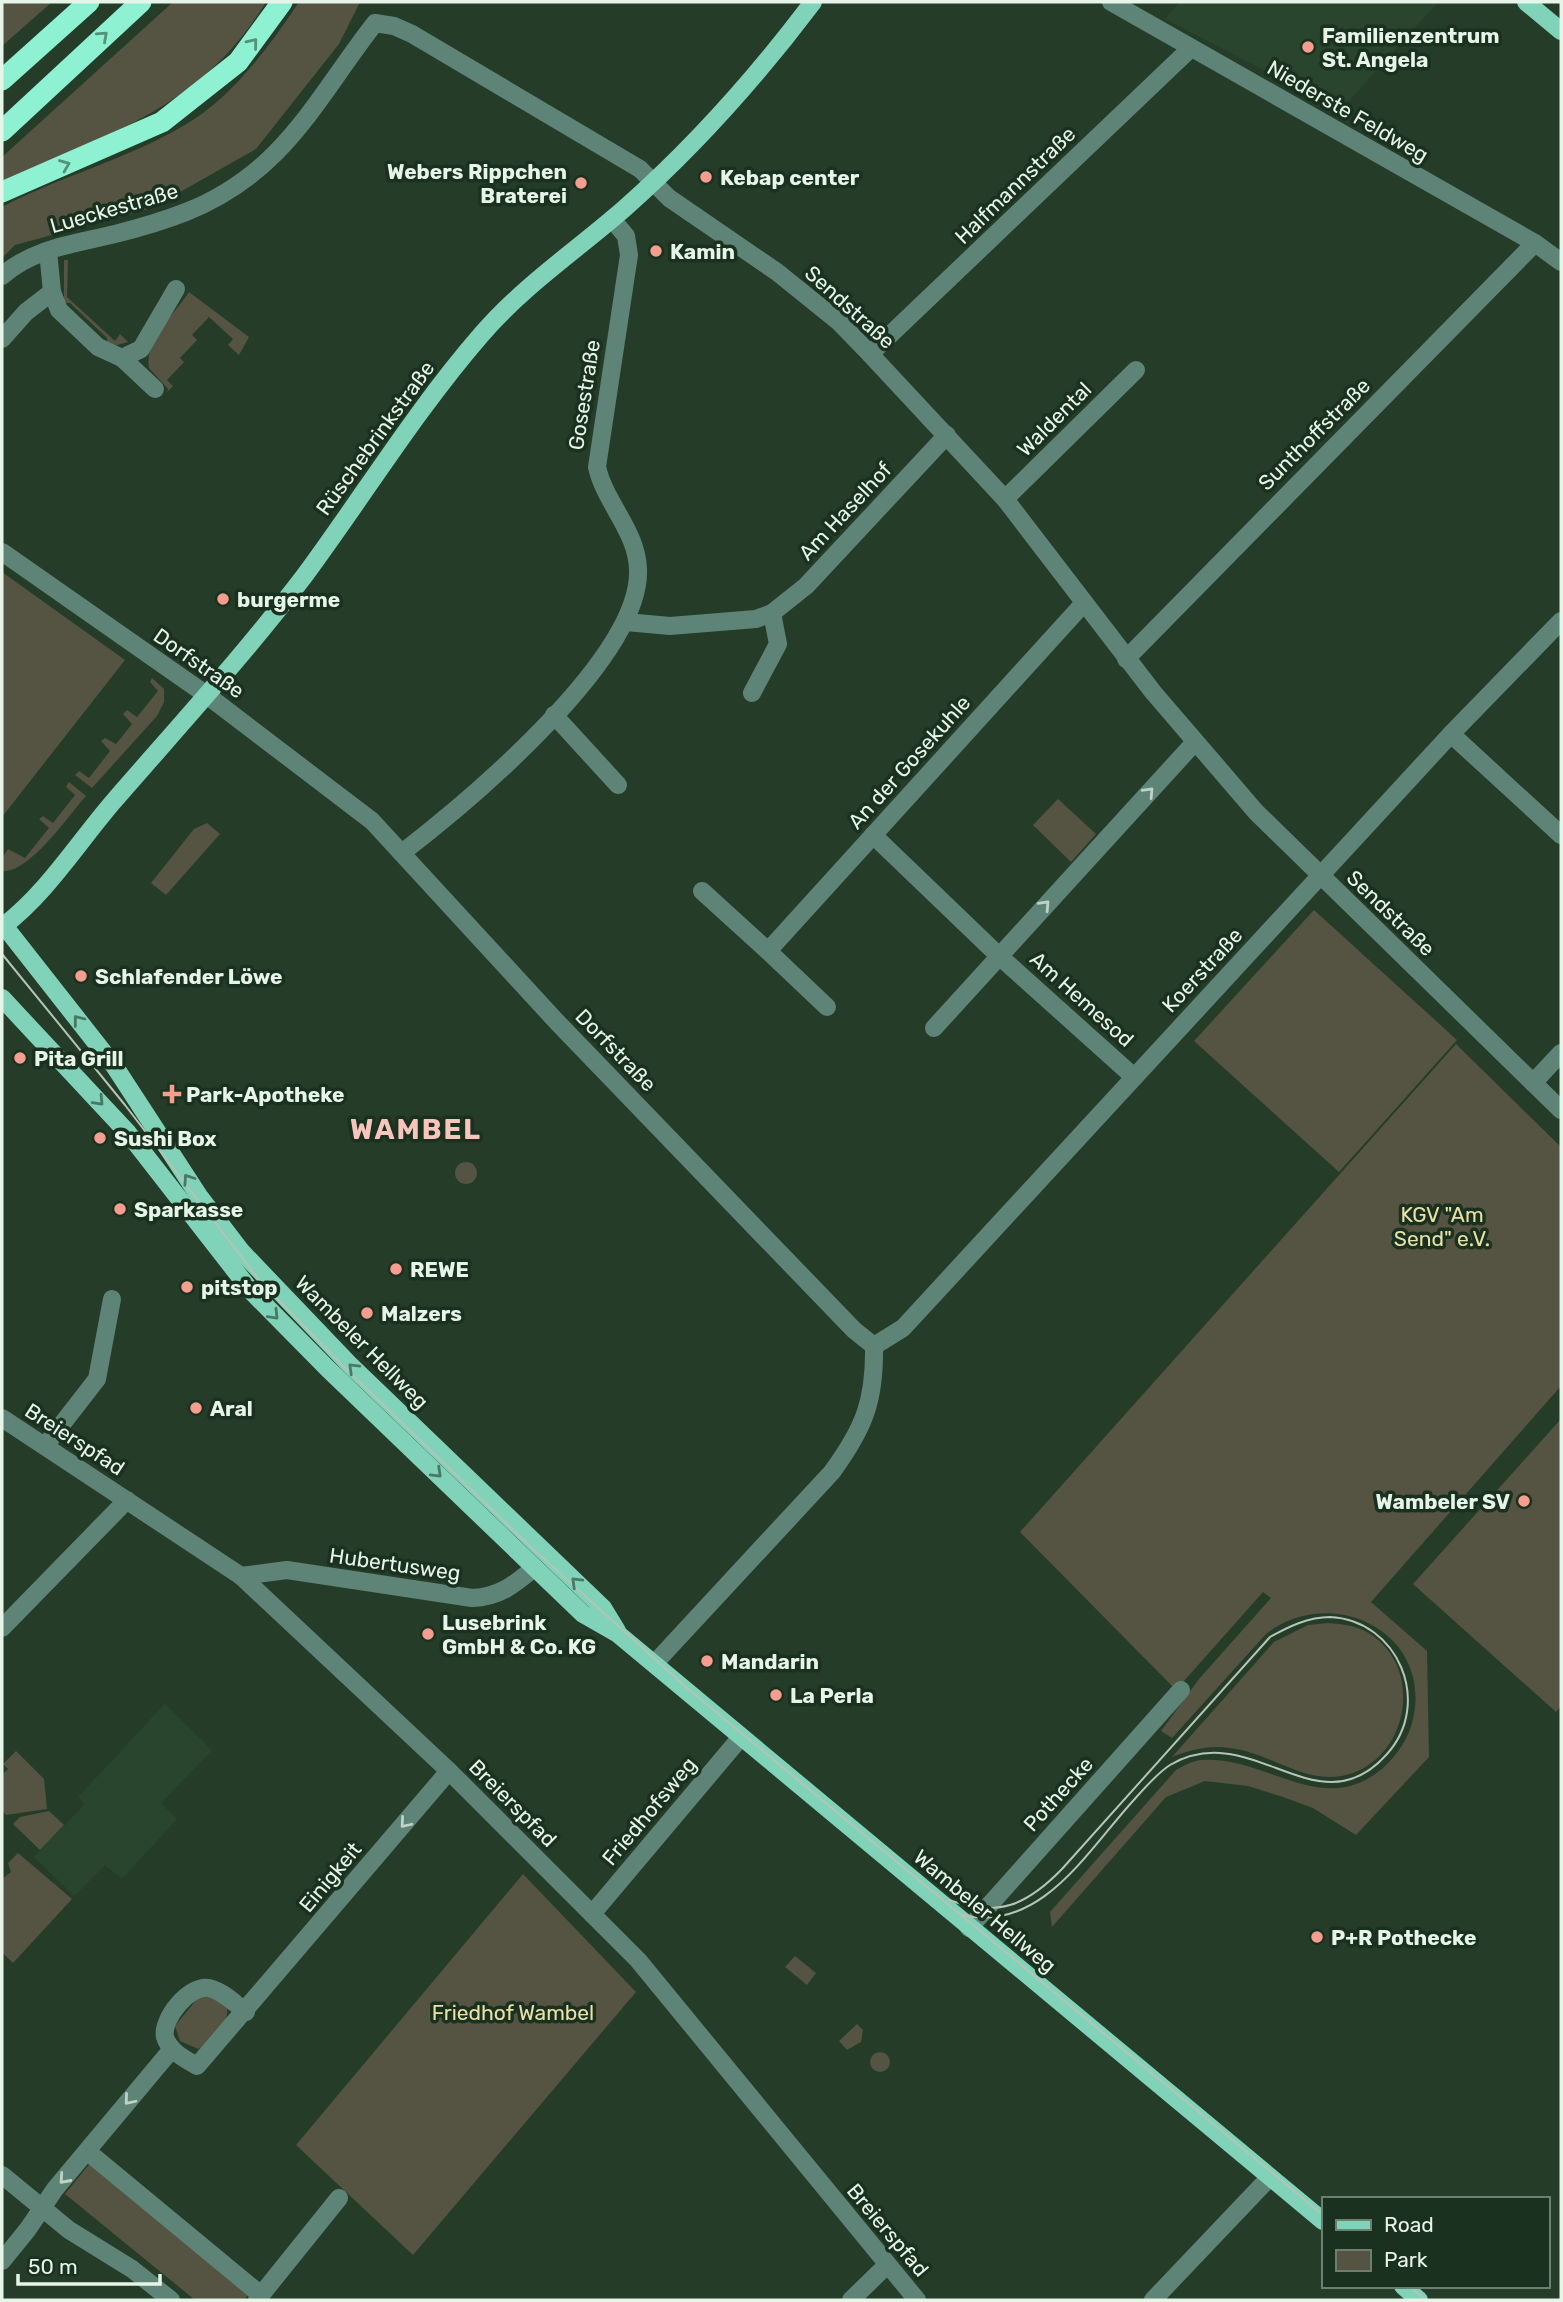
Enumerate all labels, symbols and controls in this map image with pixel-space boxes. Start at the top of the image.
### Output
place label: Familienzentrum St. Angela [1322,23,1500,72]
one-way arrow [95,32,108,44]
one-way arrow [245,39,257,52]
marker: Familienzentrum St. Angela [1300,39,1316,55]
street label: Niederste Feldweg [1263,55,1433,167]
street label: Halfmannstraße [950,121,1080,249]
one-way arrow [57,159,70,173]
place label: Webers Rippchen Braterei [387,159,567,208]
place label: Kebap center [720,165,860,190]
marker: Kebap center [698,169,714,185]
marker: Webers Rippchen Braterei [573,175,589,191]
street label: Lueckestraße [47,178,181,238]
place label: Kamin [670,239,735,264]
marker: Kamin [648,243,664,259]
street label: Sendstraße [800,260,900,354]
street label: Gosestraße [563,338,605,452]
street label: Rüschebrinkstraße [311,356,439,520]
street label: Sunthoffstraße [1253,373,1375,495]
street label: Waldental [1012,377,1096,461]
street label: Am Haselhof [793,457,897,565]
place label: burgerme [237,587,340,612]
marker: burgerme [215,591,231,607]
street label: Dorfstraße [149,623,249,703]
street label: An der Gosekuhle [843,690,975,834]
one-way arrow [1141,787,1154,800]
street label: Sendstraße [1342,865,1440,961]
one-way arrow [1037,900,1049,913]
street label: Koerstraße [1157,923,1247,1017]
street label: Am Hemesod [1025,946,1139,1052]
place label: Schlafender Löwe [95,964,282,989]
marker: Schlafender Löwe [73,968,89,984]
street label: Dorfstraße [571,1004,661,1096]
one-way arrow [74,1015,87,1028]
place label: Pita Grill [34,1046,124,1071]
marker: Pita Grill [12,1050,28,1066]
place label: Park-Apotheke [186,1082,344,1107]
marker: Park-Apotheke [164,1086,180,1102]
one-way arrow [90,1093,103,1106]
district label: WAMBEL [350,1113,482,1146]
place label: Sushi Box [114,1126,217,1151]
marker: Sushi Box [92,1130,108,1146]
one-way arrow [183,1174,196,1187]
place label: Sparkasse [134,1197,243,1222]
marker: Sparkasse [112,1201,128,1217]
park label: KGV "Am Send" e.V. [1394,1202,1490,1251]
place label: REWE [410,1257,469,1282]
marker: REWE [388,1261,404,1277]
street label: Wambeler Hellweg [290,1270,434,1414]
place label: pitstop [201,1275,278,1300]
marker: pitstop [179,1279,195,1295]
place label: Malzers [381,1301,462,1326]
marker: Malzers [359,1305,375,1321]
one-way arrow [265,1307,278,1320]
one-way arrow [348,1364,361,1377]
place label: Aral [210,1396,253,1421]
street label: Breierspfad [21,1398,129,1480]
marker: Aral [188,1400,204,1416]
one-way arrow [429,1465,442,1478]
place label: Wambeler SV [1376,1489,1510,1514]
marker: Wambeler SV [1516,1493,1532,1509]
street label: Hubertusweg [328,1542,462,1586]
one-way arrow [571,1577,584,1590]
place label: Lusebrink GmbH & Co. KG [442,1610,596,1659]
marker: Lusebrink GmbH & Co. KG [420,1626,436,1642]
place label: Mandarin [721,1649,819,1674]
marker: Mandarin [699,1653,715,1669]
place label: La Perla [790,1683,874,1708]
marker: La Perla [768,1687,784,1703]
street label: Friedhofsweg [597,1752,701,1870]
street label: Pothecke [1018,1752,1098,1836]
street label: Breierspfad [464,1754,562,1852]
one-way arrow [401,1815,413,1828]
street label: Einigkeit [294,1837,366,1917]
street label: Wambeler Hellweg [909,1844,1061,1978]
place label: P+R Pothecke [1331,1925,1476,1950]
marker: P+R Pothecke [1309,1929,1325,1945]
park label: Friedhof Wambel [432,2000,594,2025]
one-way arrow [125,2091,137,2104]
one-way arrow [59,2171,72,2184]
street label: Breierspfad [842,2178,934,2282]
legend [1322,2197,1549,2288]
text: Road [1384,2212,1434,2237]
scale bar [18,2242,159,2286]
text: Park [1384,2247,1428,2272]
text: 50 m [28,2254,78,2279]

